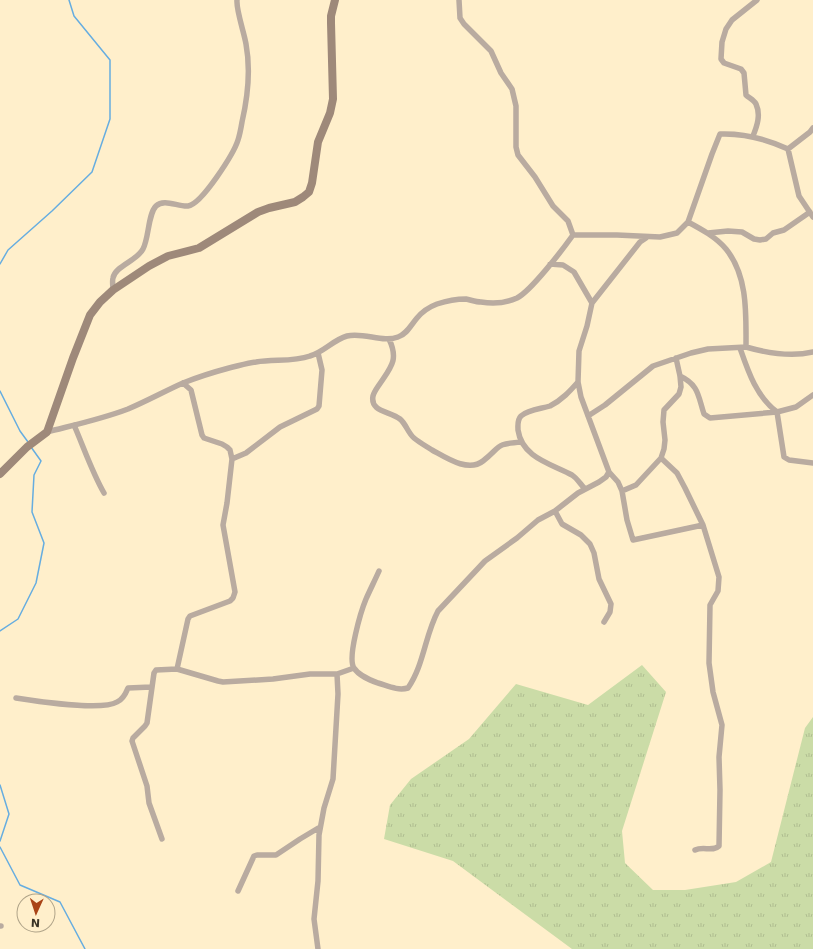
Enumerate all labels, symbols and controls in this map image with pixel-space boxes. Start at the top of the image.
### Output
north arrow [16,893,56,933]
text: N [31,916,40,929]

